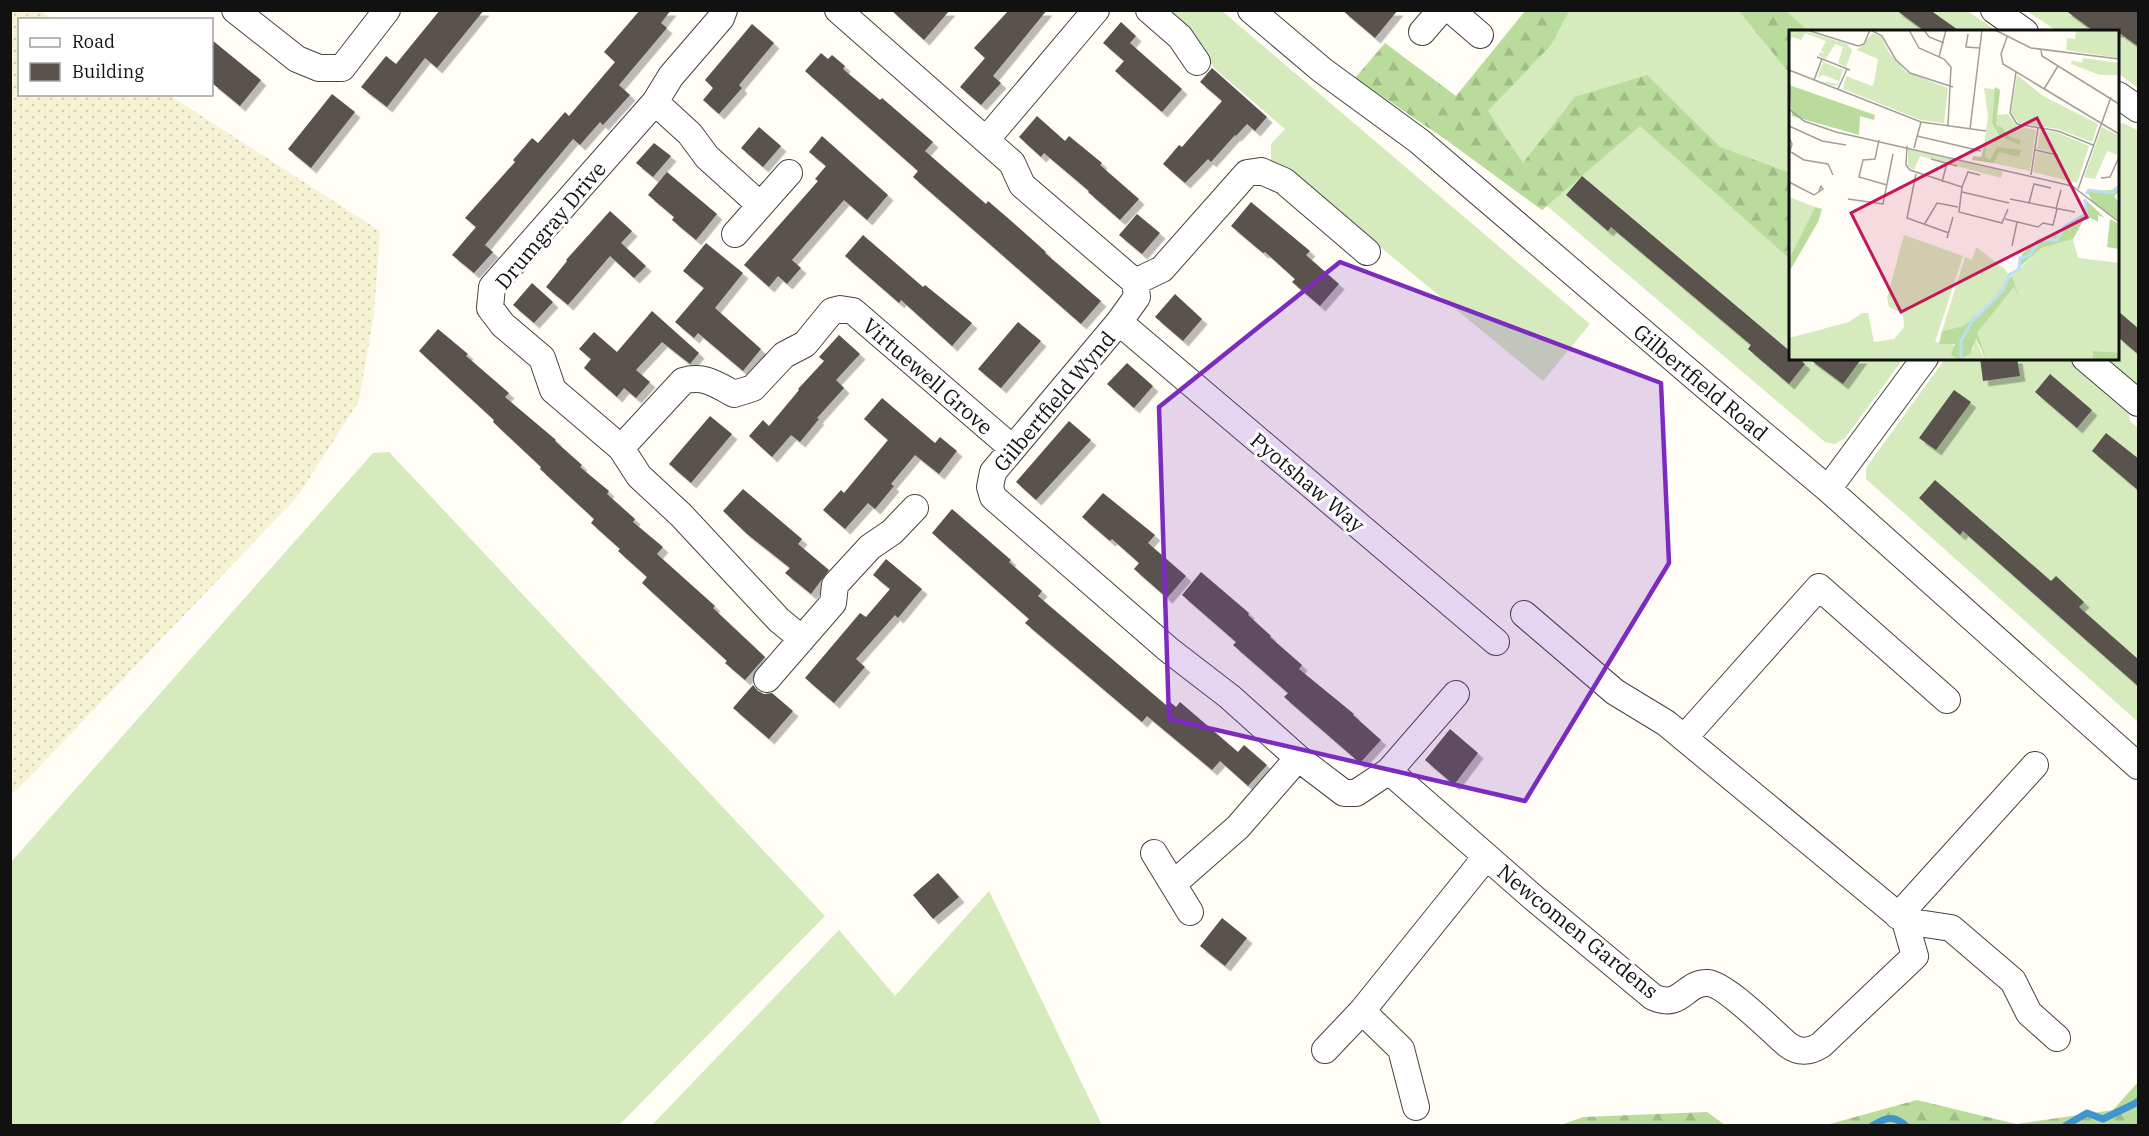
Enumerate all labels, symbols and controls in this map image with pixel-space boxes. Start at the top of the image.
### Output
legend [18,18,213,96]
text: Road [72,30,115,53]
inset map [1789,30,2119,360]
text: Building [72,60,144,83]
street label: Drumgray Drive [488,155,612,295]
street label: Virtuewell Grove [857,311,999,441]
street label: Gilbertfield Road [1628,317,1774,447]
street label: Gilbertfield Wynd [987,325,1121,477]
street label: Pyotshaw Way [1245,426,1372,539]
street label: Newcomen Gardens [1492,857,1664,1005]

